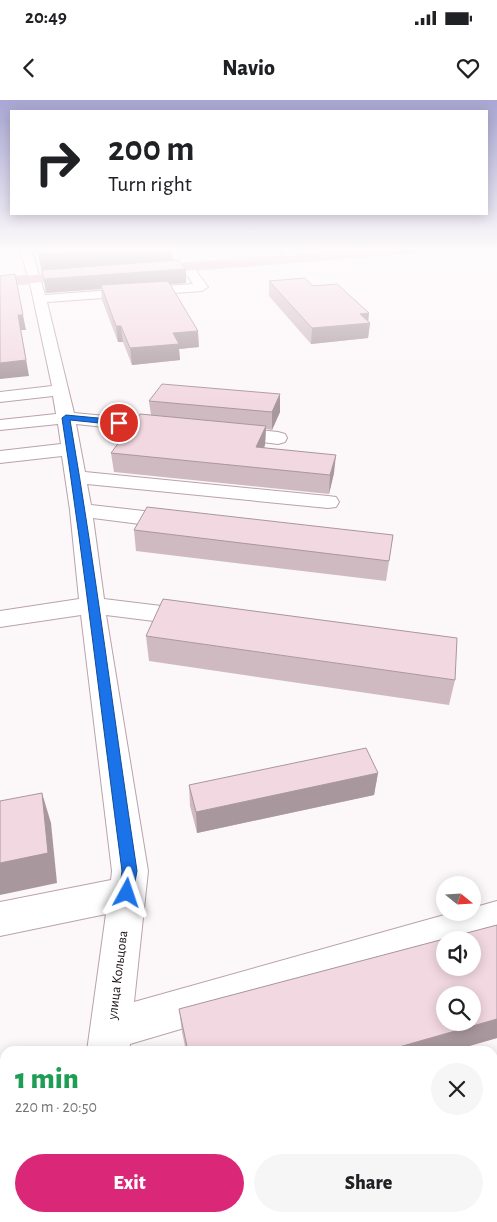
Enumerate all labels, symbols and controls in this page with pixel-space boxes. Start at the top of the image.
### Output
text: 20:49 [25,8,67,27]
icon: back [15,54,43,82]
icon: heart [454,54,482,82]
text: Navio [222,57,275,79]
icon: right [25,130,90,195]
text: 200 m [108,132,195,167]
text: Turn right [108,173,192,195]
pin [98,402,140,444]
icon: arrive [105,409,133,437]
position arrow [100,866,152,918]
north arrow [436,876,481,921]
map controls [436,876,481,1031]
street label: улица Кольцова [105,929,130,1021]
button: sound [436,931,481,976]
button: search [436,986,481,1031]
button: close [431,1063,483,1115]
text: 1 min [15,1064,79,1094]
text: 220 m · 20:50 [15,1099,97,1115]
button: Exit [15,1154,244,1212]
button: Share [254,1154,483,1212]

